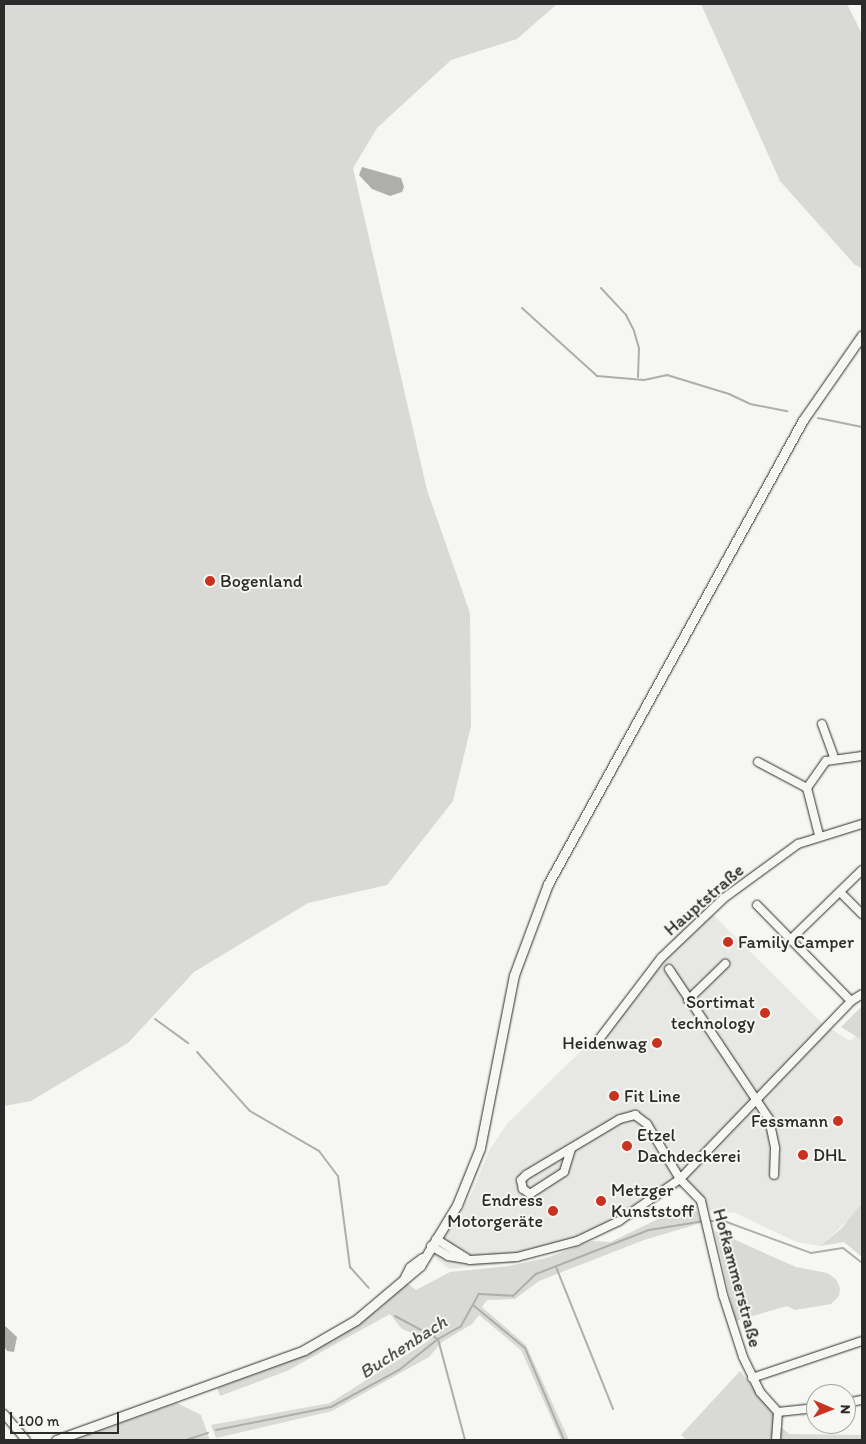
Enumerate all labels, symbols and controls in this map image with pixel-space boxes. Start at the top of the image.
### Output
place label: Bogenland [220,570,302,592]
marker: Bogenland [204,575,216,587]
street label: Hauptstraße [660,860,748,940]
place label: Family Camper [738,931,854,953]
marker: Family Camper [722,936,734,948]
place label: Sortimat technology [671,992,755,1034]
marker: Sortimat technology [759,1007,771,1019]
place label: Heidenwag [562,1032,647,1054]
marker: Heidenwag [651,1037,663,1049]
place label: Fit Line [624,1085,681,1107]
marker: Fit Line [608,1090,620,1102]
place label: Fessmann [751,1110,828,1132]
marker: Fessmann [832,1115,844,1127]
place label: Etzel Dachdeckerei [637,1125,741,1168]
marker: Etzel Dachdeckerei [621,1140,633,1152]
place label: DHL [813,1144,846,1166]
marker: DHL [797,1149,809,1161]
place label: Metzger Kunststoff [611,1180,694,1222]
place label: Endress Motorgeräte [447,1190,543,1232]
marker: Metzger Kunststoff [595,1195,607,1207]
marker: Endress Motorgeräte [547,1205,559,1217]
street label: Hofkammerstraße [708,1206,766,1350]
water label: Buchenbach [355,1310,451,1384]
north arrow [806,1384,856,1434]
scale bar [12,1402,121,1434]
text: N [837,1404,854,1414]
text: 100 m [18,1412,59,1430]

